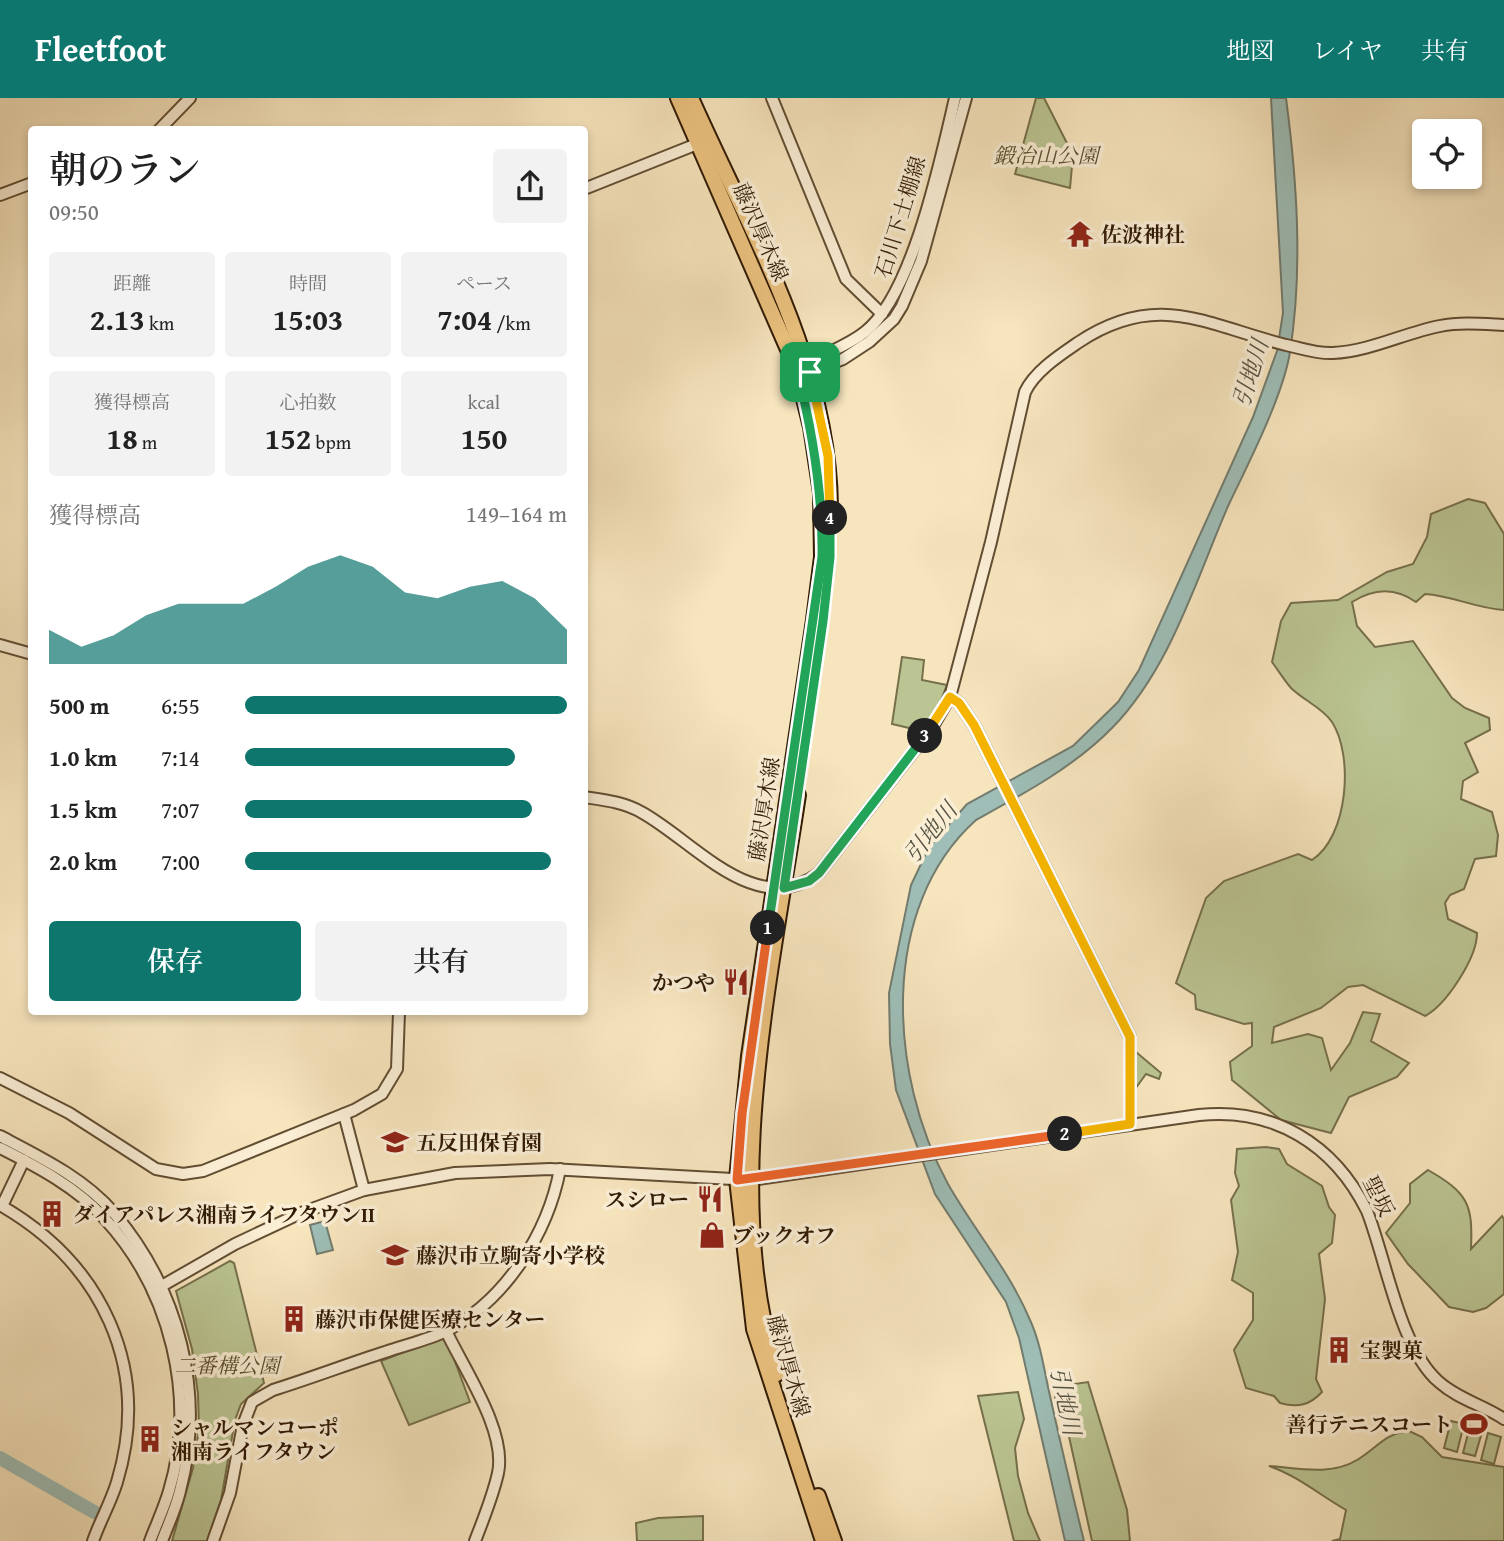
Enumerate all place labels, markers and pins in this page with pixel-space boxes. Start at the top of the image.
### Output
temple icon: 佐波神社 [1065,219,1095,249]
place label: 佐波神社 [1101,219,1185,250]
pin [780,342,840,402]
pin: 4 [812,500,848,536]
pin: 3 [908,718,942,754]
pin: 1 [750,910,786,946]
place label: かつや [652,967,715,998]
restaurant icon: かつや [721,967,751,997]
pin: 2 [1048,1116,1082,1152]
school or university icon: 五反田保育園 [380,1127,410,1157]
place label: 五反田保育園 [416,1127,542,1158]
place label: スシロー [605,1184,689,1215]
restaurant icon: スシロー [695,1184,725,1214]
building icon: ダイアパレス湘南ライフタウンII [37,1199,67,1229]
place label: ダイアパレス湘南ライフタウンII [73,1199,375,1230]
shop icon: ブックオフ [697,1220,727,1250]
place label: ブックオフ [733,1220,836,1251]
school or university icon: 藤沢市立駒寄小学校 [380,1240,410,1270]
place label: 藤沢市立駒寄小学校 [416,1240,605,1271]
building icon: 藤沢市保健医療センター [279,1304,309,1334]
place label: 藤沢市保健医療センター [315,1304,545,1335]
building icon: 宝製菓 [1324,1335,1354,1365]
place label: 宝製菓 [1360,1335,1423,1366]
place label: 善行テニスコート [1286,1409,1453,1440]
sports icon: 善行テニスコート [1459,1409,1489,1439]
place label: シャルマンコーポ 湘南ライフタウン [171,1412,339,1467]
building icon: シャルマンコーポ 湘南ライフタウン [135,1424,165,1454]

